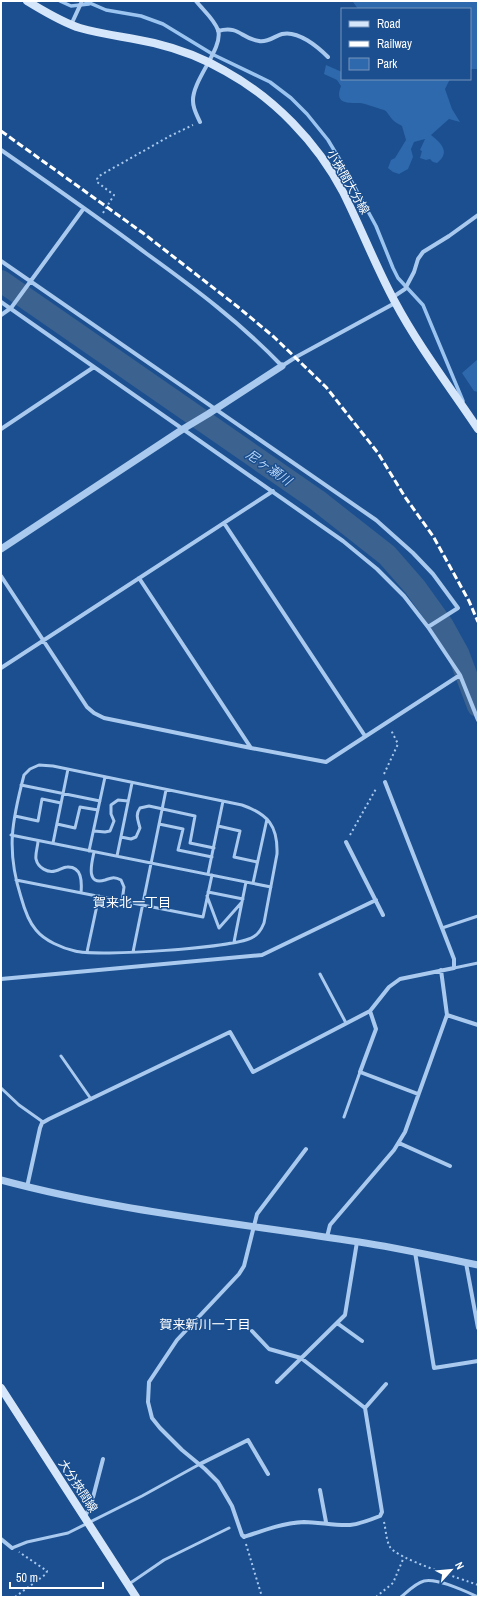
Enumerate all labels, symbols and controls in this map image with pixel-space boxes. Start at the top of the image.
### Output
legend [341,8,471,80]
text: Road [377,16,401,32]
text: Railway [377,36,412,52]
text: Park [377,56,397,72]
street label: 小挾間大分線 [323,147,373,217]
water label: 尼ヶ瀬川 [243,446,297,490]
district label: 賀来北一丁目 [93,894,171,911]
district label: 賀来新川一丁目 [159,1316,251,1333]
street label: 大分挾間線 [55,1456,101,1516]
north arrow [431,1550,471,1590]
text: N [452,1559,468,1572]
scale bar [10,1564,103,1590]
text: 50 m [16,1570,38,1586]

